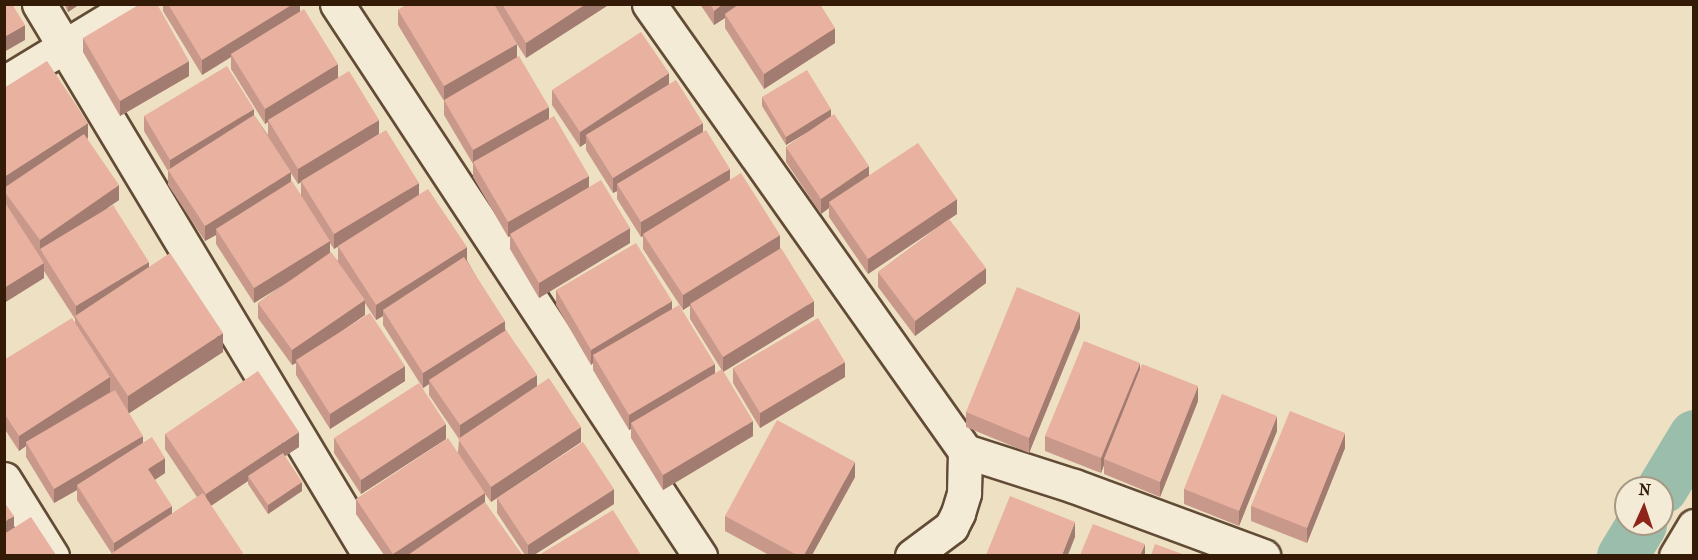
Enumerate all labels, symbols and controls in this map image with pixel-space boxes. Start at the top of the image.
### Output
north arrow [1614,476,1674,536]
text: N [1638,480,1651,499]

